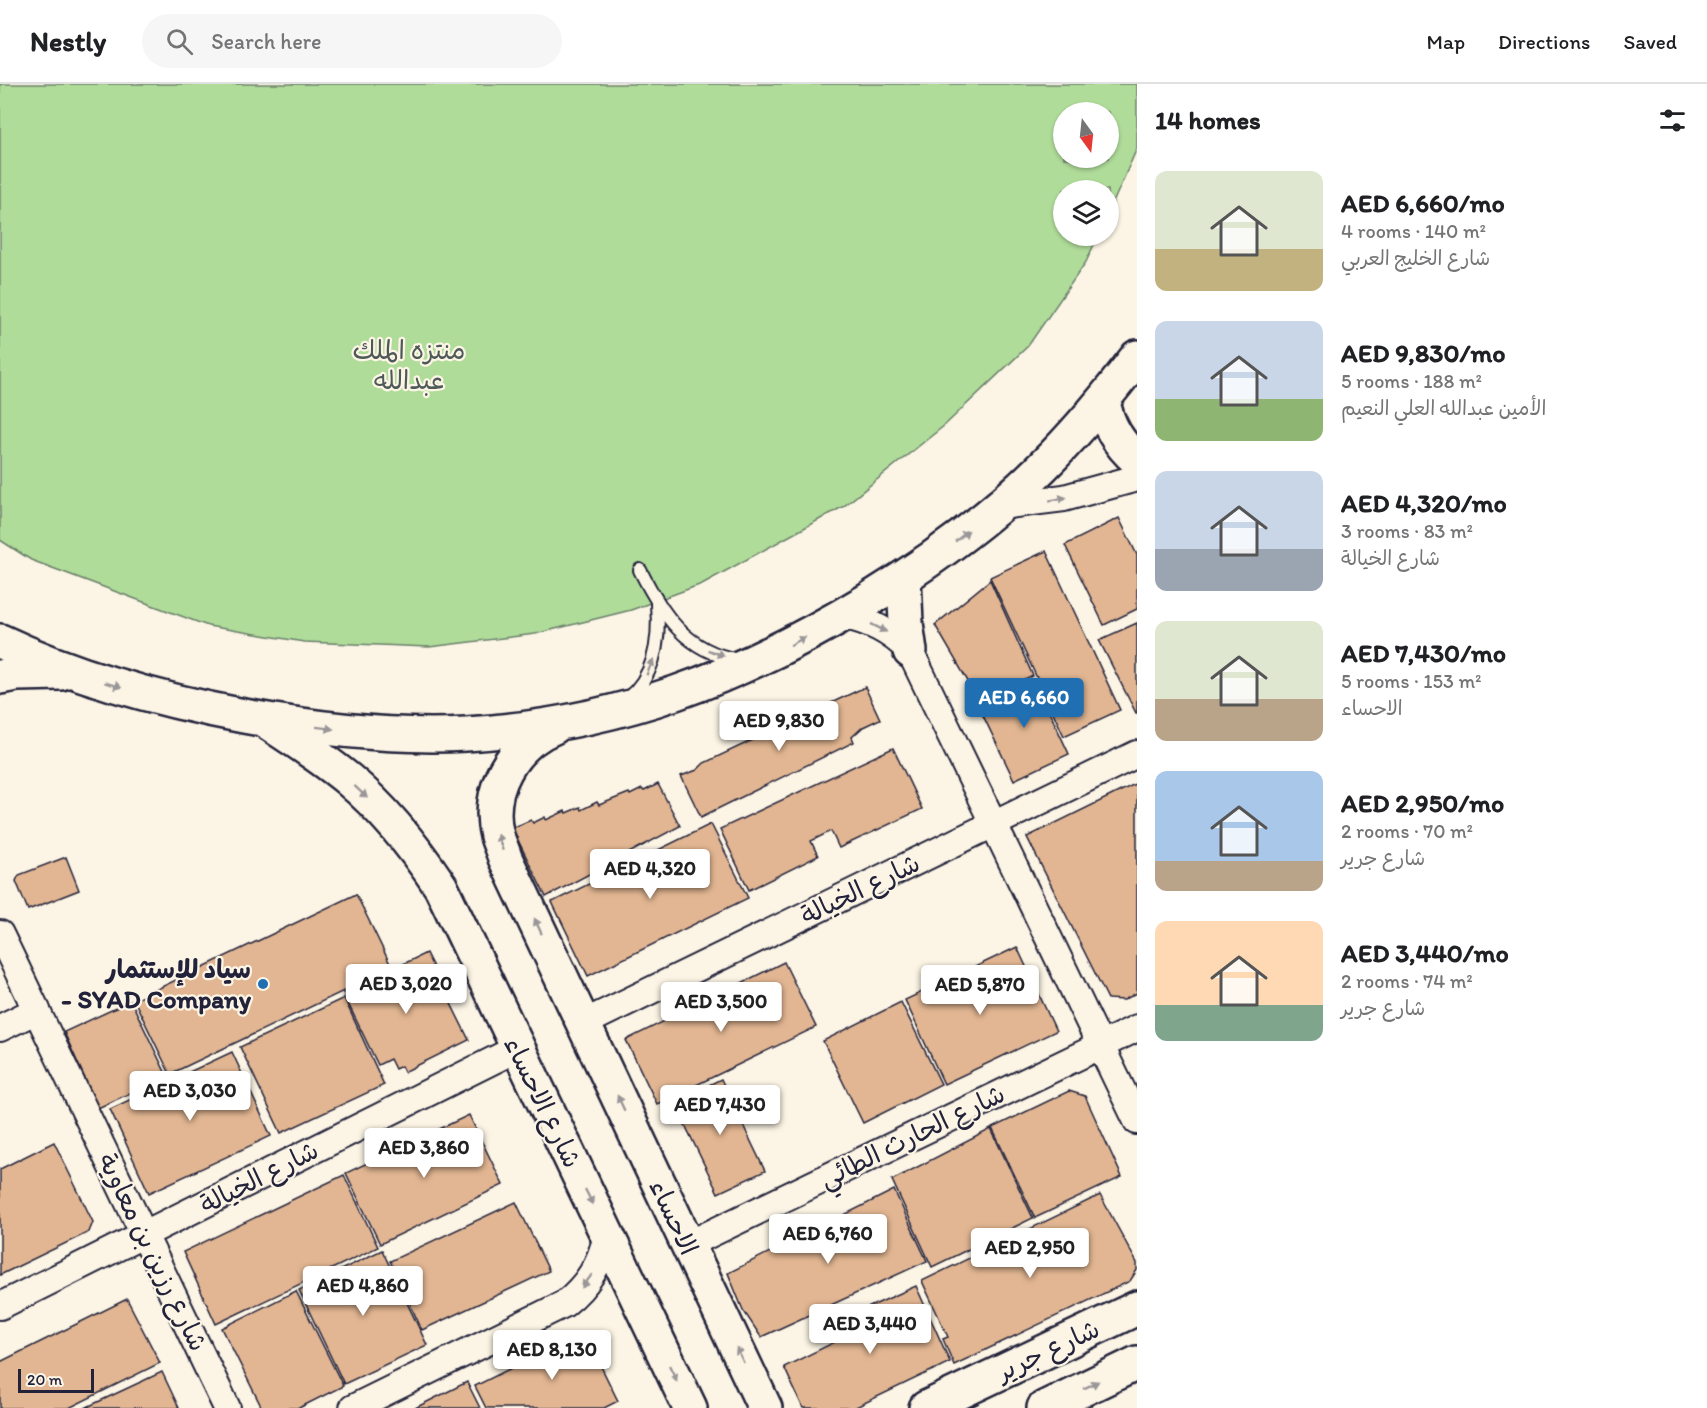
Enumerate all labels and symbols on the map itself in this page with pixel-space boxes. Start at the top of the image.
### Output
north arrow [1053,102,1119,168]
park label: منتزه الملك عبدالله [353,334,465,396]
one-way arrow [1048,494,1067,503]
one-way arrow [954,530,970,543]
one-way arrow [871,623,888,633]
one-way arrow [789,636,806,646]
one-way arrow [708,649,726,659]
one-way arrow [646,658,655,676]
pin: AED 6,660 [955,678,1093,729]
one-way arrow [104,681,122,690]
pin: AED 9,830 [710,701,848,752]
one-way arrow [315,723,334,733]
one-way arrow [354,785,369,799]
one-way arrow [494,833,504,851]
street label: شارع الخيالة [795,846,926,933]
pin: AED 4,320 [581,849,719,900]
one-way arrow [534,918,543,935]
place label: سياد للإستثمار - SYAD Company [61,953,252,1015]
pin: AED 3,020 [337,964,475,1015]
pin: AED 5,870 [911,965,1049,1016]
marker: سياد للإستثمار - SYAD Company [256,977,270,991]
pin: AED 3,500 [652,982,790,1033]
street label: شارع الاحساء [496,1031,589,1174]
pin: AED 3,030 [121,1071,259,1122]
street label: شارع الحارث الطائي [814,1077,1013,1201]
pin: AED 7,430 [651,1085,789,1136]
one-way arrow [616,1093,626,1111]
pin: AED 3,860 [355,1128,493,1179]
street label: شارع الخيالة [194,1134,324,1222]
street label: شارع رزين بن معاوية [89,1148,215,1357]
street label: الاحساء [643,1174,705,1260]
one-way arrow [584,1189,594,1206]
pin: AED 6,760 [759,1214,897,1265]
pin: AED 2,950 [961,1228,1099,1279]
pin: AED 4,860 [294,1266,432,1317]
one-way arrow [582,1273,594,1288]
pin: AED 3,440 [801,1304,939,1355]
street label: شارع جرير [990,1312,1105,1390]
pin: AED 8,130 [483,1330,621,1381]
one-way arrow [735,1347,744,1364]
one-way arrow [669,1364,678,1381]
scale bar [18,1366,94,1394]
one-way arrow [1082,1381,1099,1390]

